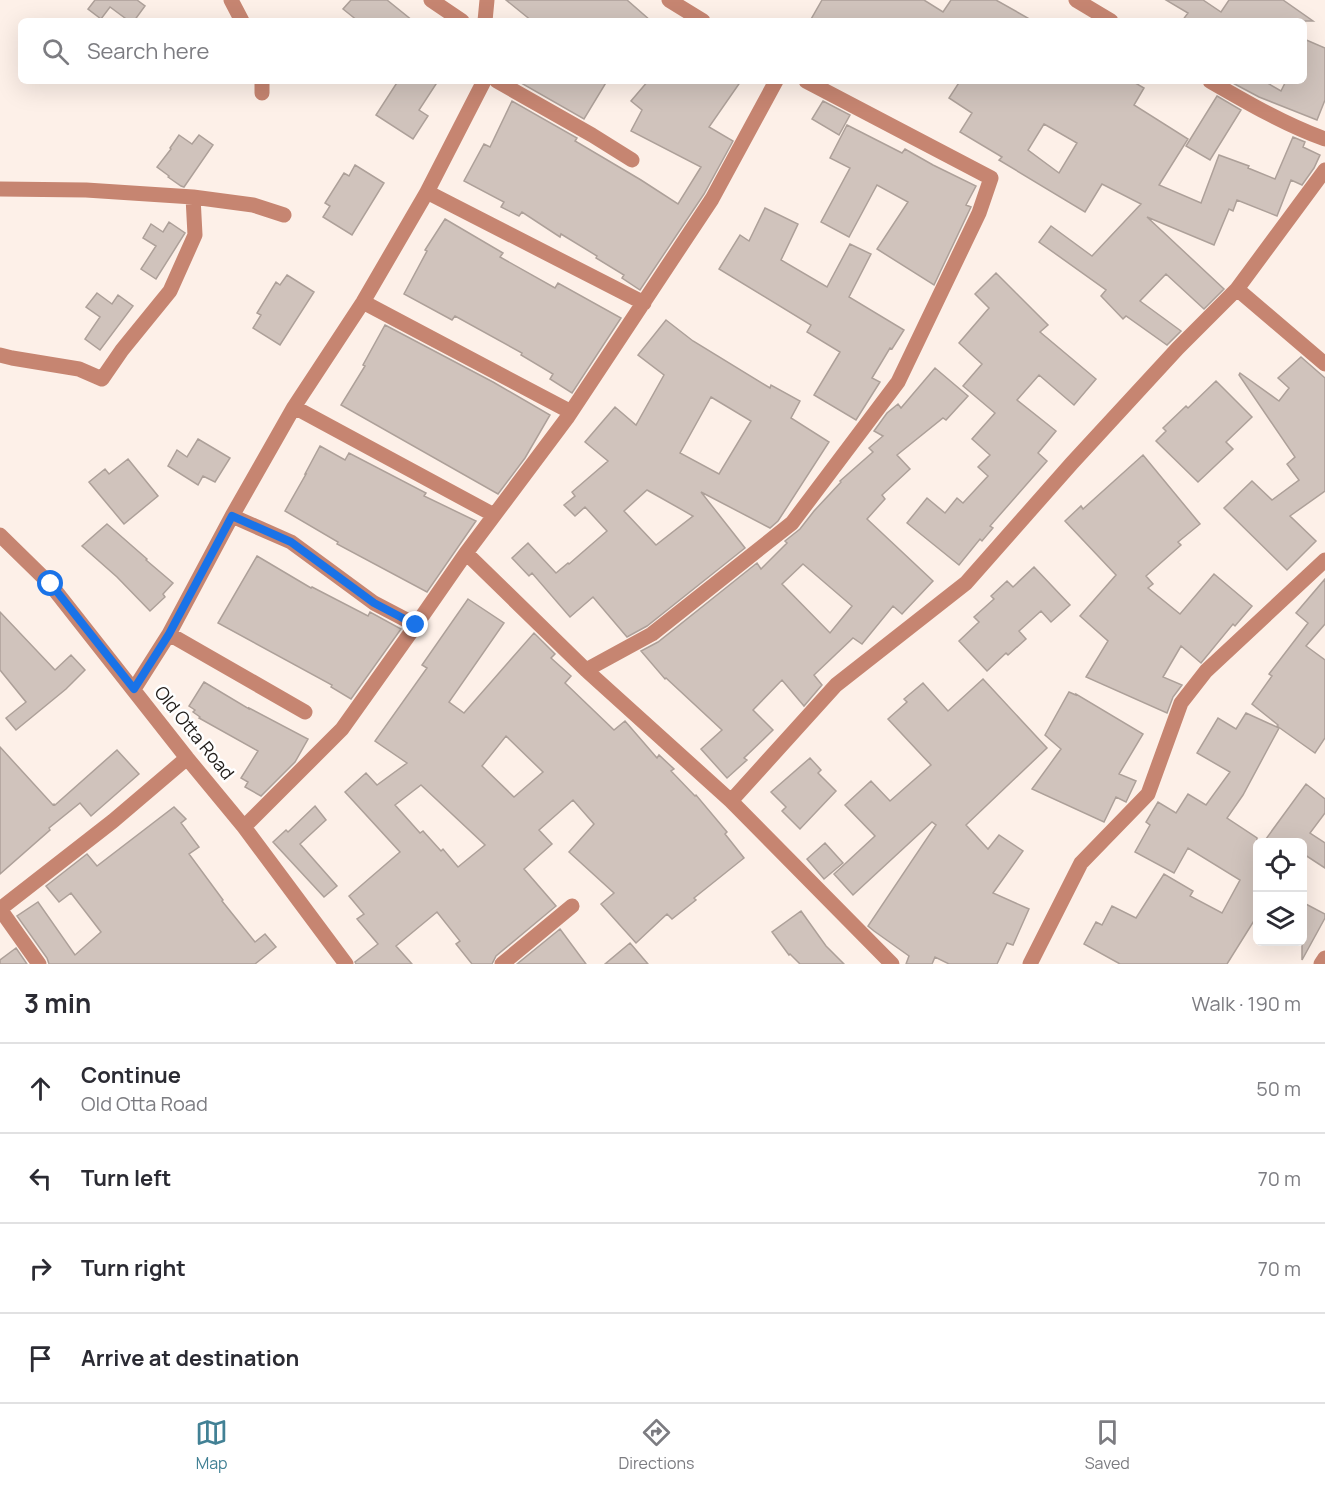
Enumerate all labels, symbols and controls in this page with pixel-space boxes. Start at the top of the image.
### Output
search box [18,18,1307,84]
icon: search [39,35,72,68]
text: Search here [87,36,209,66]
route start [37,570,63,596]
route end [402,611,428,637]
street label: Old Otta Road [150,680,240,784]
map controls [1253,838,1307,946]
button: locate [1253,838,1307,892]
button: layers [1253,892,1307,946]
text: 3 min [24,985,91,1021]
text: Walk · 190 m [1192,990,1301,1017]
text: Continue [81,1060,181,1090]
icon: ahead [24,1072,57,1105]
text: 50 m [1256,1075,1301,1102]
text: Old Otta Road [81,1090,208,1117]
icon: left [24,1162,57,1195]
text: Turn left [81,1163,171,1193]
text: 70 m [1258,1165,1301,1192]
icon: right [24,1252,57,1285]
text: Turn right [81,1253,186,1283]
text: 70 m [1258,1255,1301,1282]
icon: arrive [24,1342,57,1375]
text: Arrive at destination [81,1343,299,1373]
tab: Map [195,1416,228,1474]
tab: Directions [619,1416,694,1474]
tab: Saved [1085,1416,1130,1474]

